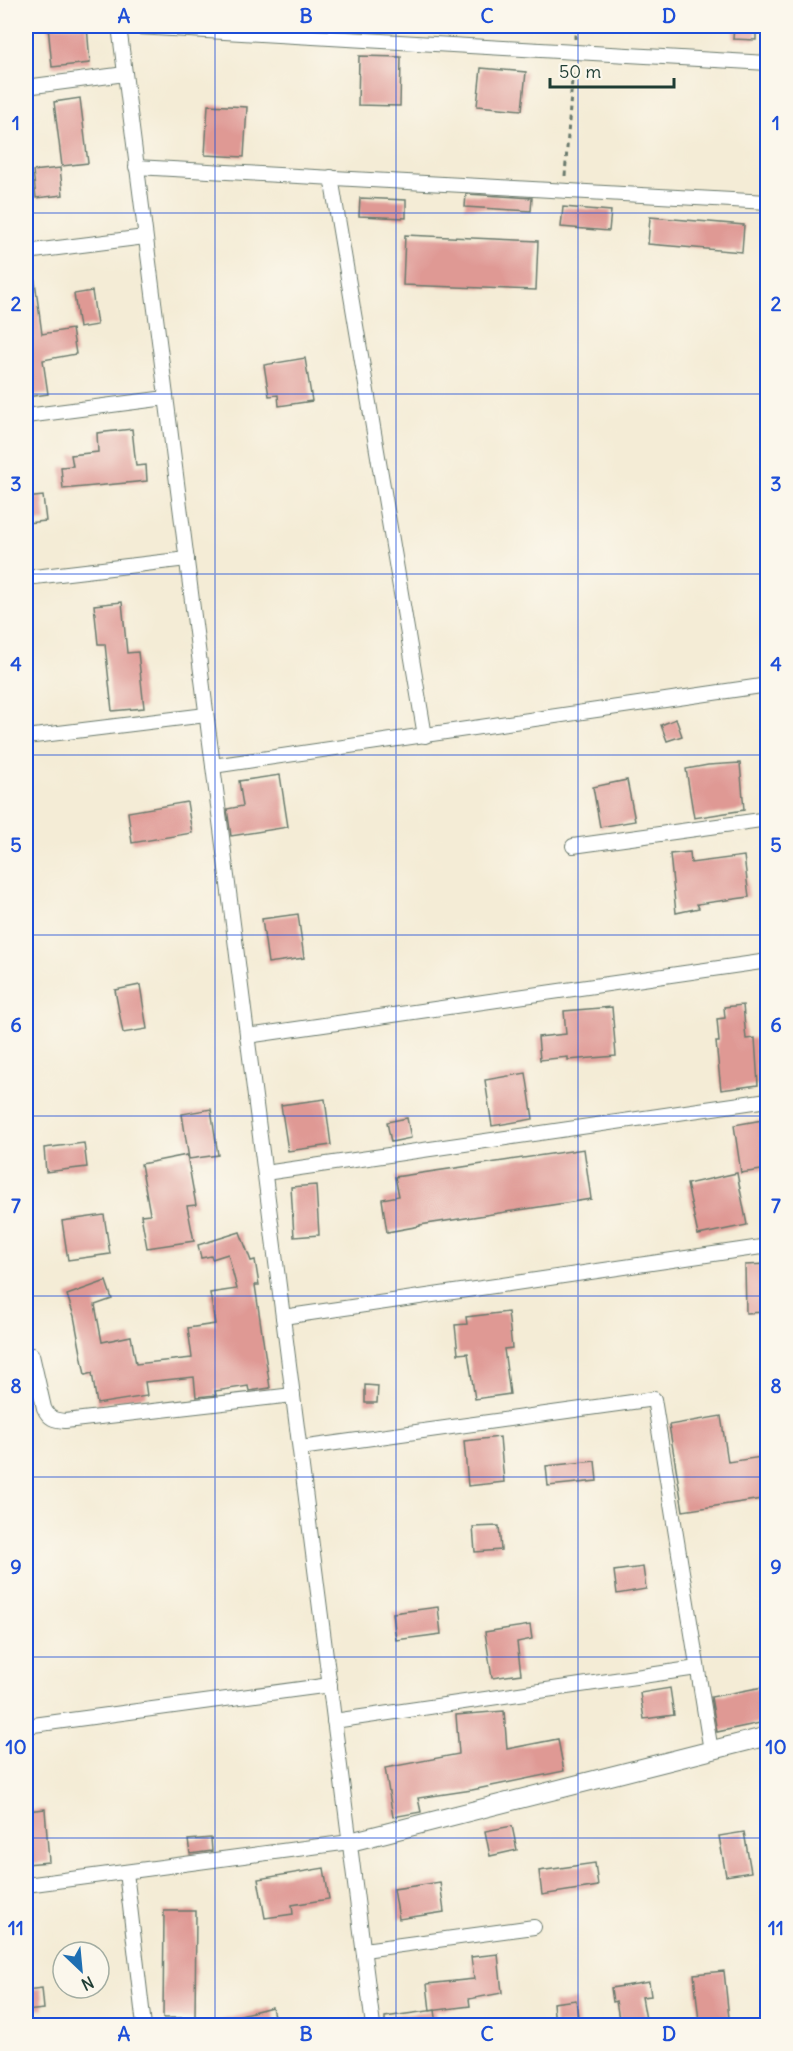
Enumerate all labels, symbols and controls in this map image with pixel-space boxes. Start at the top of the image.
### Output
text: A [118,3,131,28]
text: B [299,3,313,28]
text: C [480,3,494,28]
text: D [662,3,676,28]
scale bar [550,51,674,89]
text: 50 m [559,60,601,83]
text: 1 [12,110,20,135]
text: 1 [772,110,780,135]
text: 2 [11,291,22,316]
text: 2 [771,291,782,316]
text: 3 [10,471,22,496]
text: 3 [770,471,782,496]
text: 4 [10,651,22,676]
text: 4 [770,651,782,676]
text: 5 [10,832,22,857]
text: 5 [770,832,782,857]
text: 6 [10,1012,22,1037]
text: 6 [770,1012,782,1037]
text: 7 [11,1193,21,1218]
text: 7 [771,1193,781,1218]
text: 8 [10,1373,22,1398]
text: 8 [770,1373,782,1398]
text: 9 [10,1554,22,1579]
text: 9 [770,1554,782,1579]
text: 10 [5,1734,27,1759]
text: 10 [765,1734,787,1759]
text: 11 [8,1915,24,1940]
text: 11 [768,1915,784,1940]
north arrow [51,1940,111,2000]
text: N [78,1972,97,1995]
text: A [118,2021,131,2046]
text: B [299,2021,313,2046]
text: C [480,2021,494,2046]
text: D [662,2021,676,2046]

